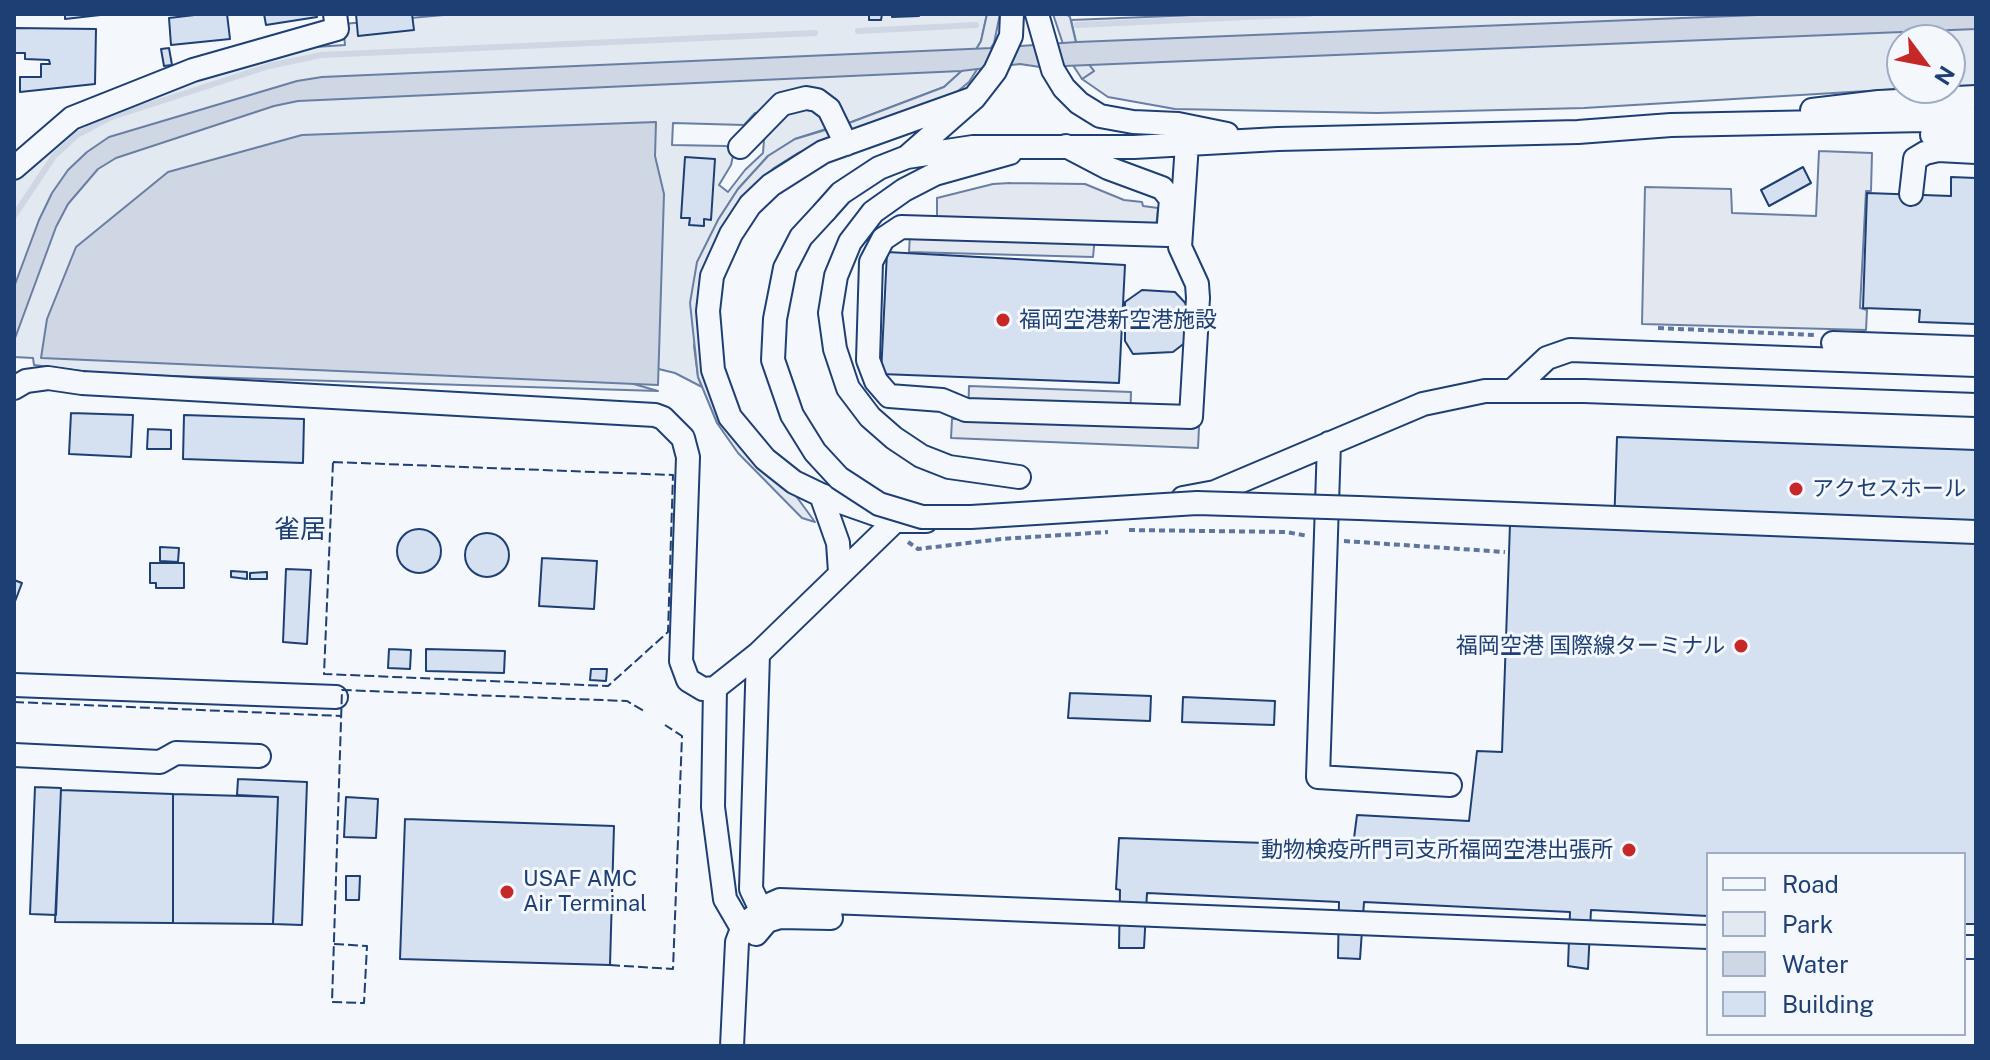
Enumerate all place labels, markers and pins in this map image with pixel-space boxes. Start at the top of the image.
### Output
place label: 福岡空港新空港施設 [1019,307,1217,333]
marker: 福岡空港新空港施設 [994,311,1012,329]
place label: アクセスホール [1812,476,1966,502]
marker: アクセスホール [1787,480,1805,498]
place label: 福岡空港 国際線ターミナル [1456,633,1725,659]
marker: 福岡空港 国際線ターミナル [1732,637,1750,655]
place label: 動物検疫所門司支所福岡空港出張所 [1261,837,1613,863]
marker: 動物検疫所門司支所福岡空港出張所 [1620,841,1638,859]
place label: USAF AMC Air Terminal [523,866,647,918]
marker: USAF AMC Air Terminal [498,883,516,901]

